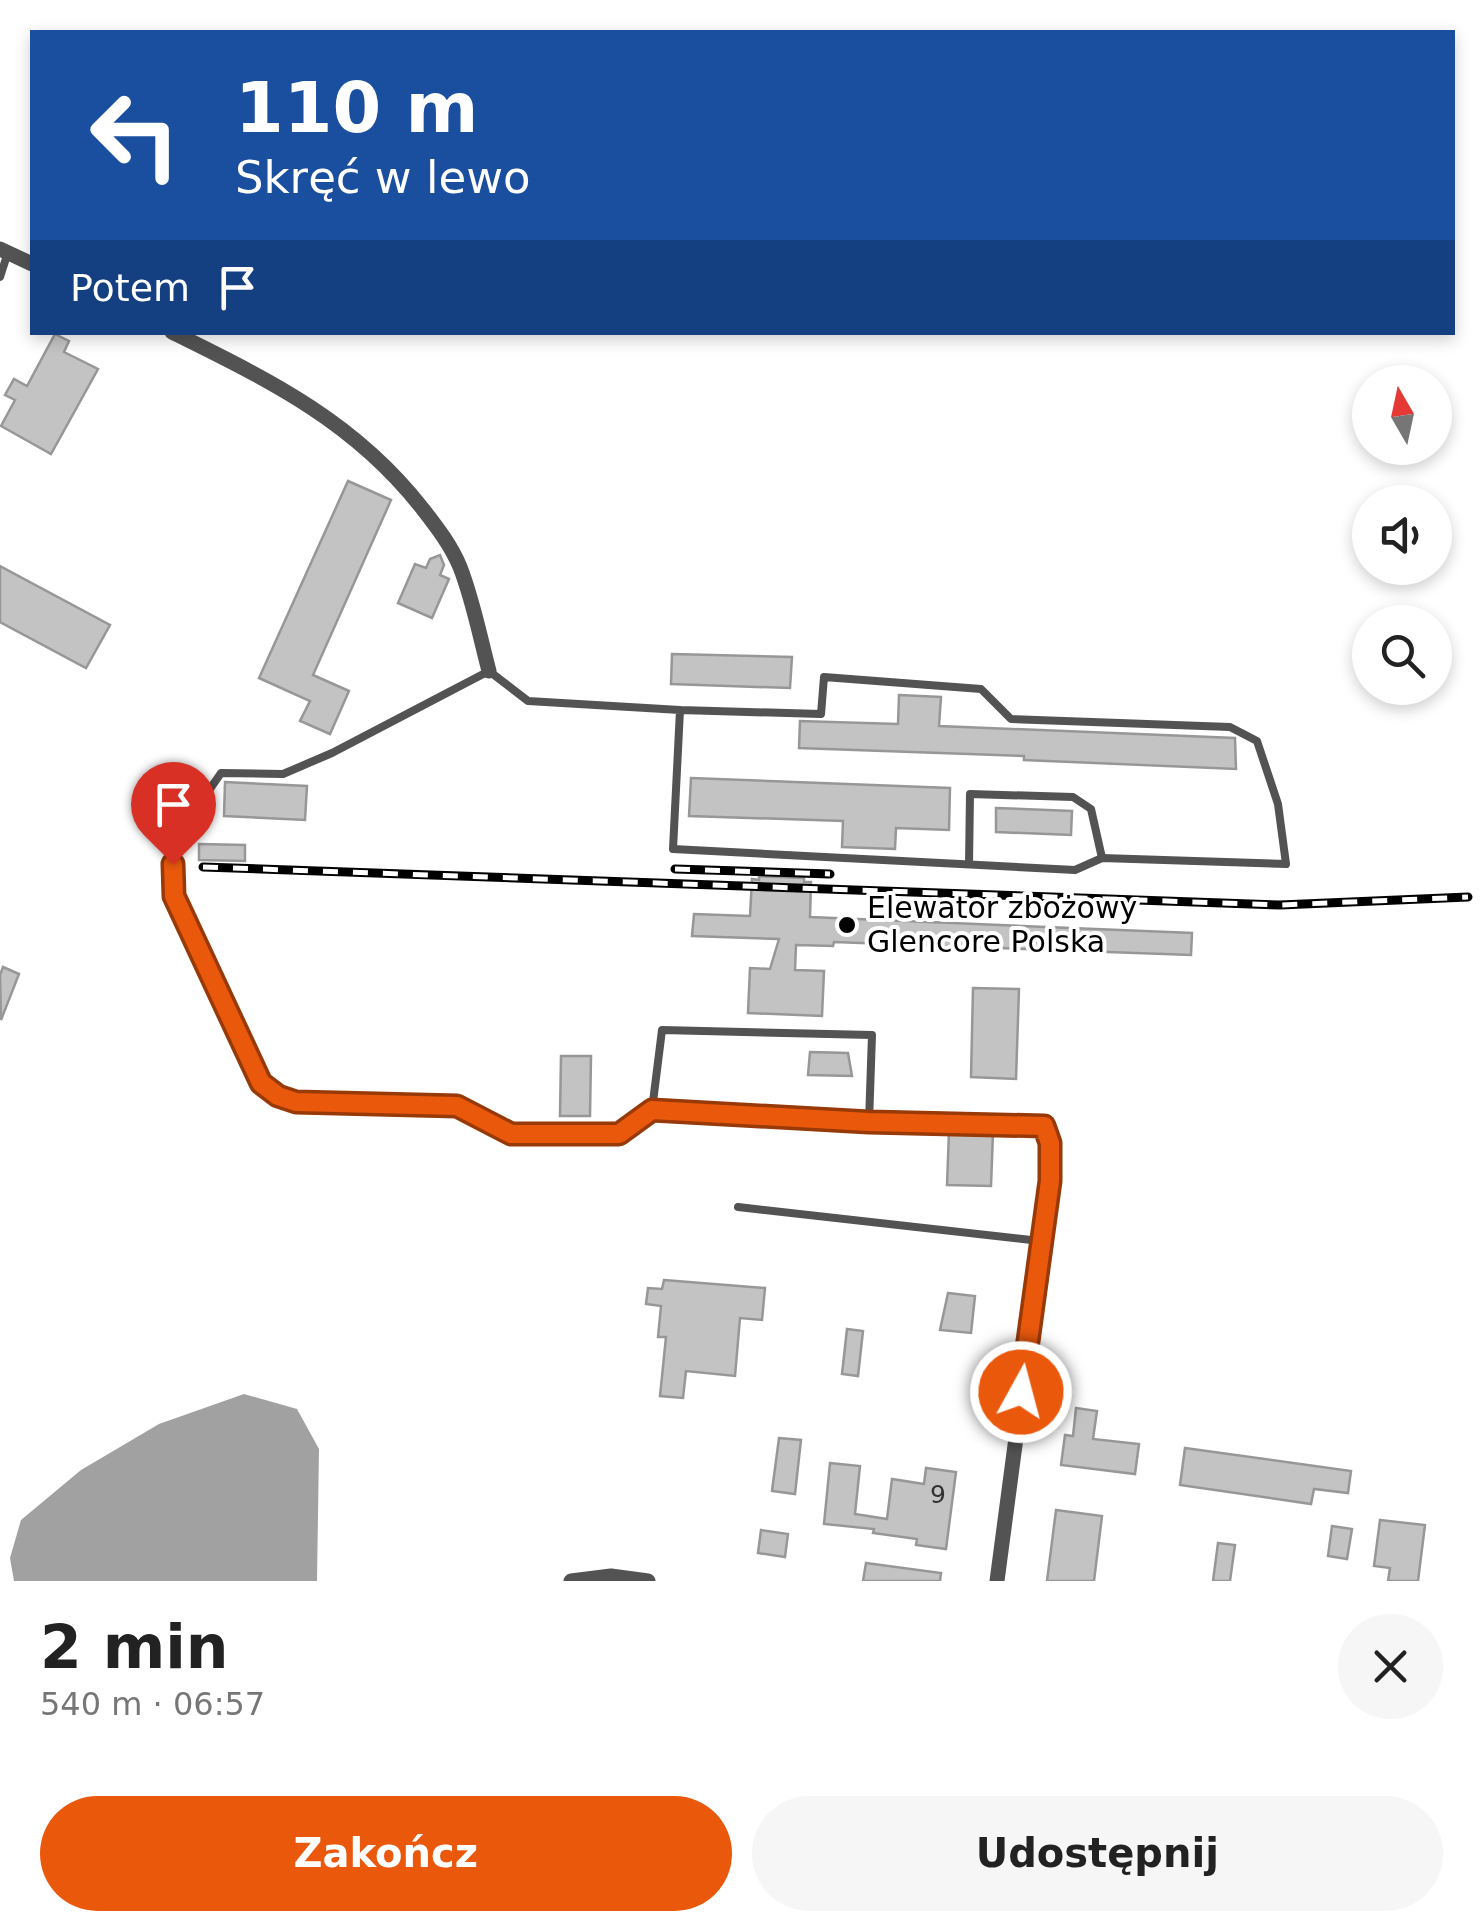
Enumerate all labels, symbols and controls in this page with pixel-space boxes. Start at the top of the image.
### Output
text: 110 m [235,67,478,149]
icon: left [70,70,200,200]
text: Skręć w lewo [235,151,531,204]
icon: arrive [210,260,265,315]
text: Potem [70,266,190,310]
north arrow [1352,365,1452,465]
map controls [1352,365,1452,705]
button: sound [1352,485,1452,585]
button: search [1352,605,1452,705]
pin [131,762,216,865]
icon: arrive [146,777,201,832]
place label: Elewator zbożowy Glencore Polska [867,890,1137,959]
marker: Elewator zbożowy Glencore Polska [836,914,858,936]
position arrow [969,1340,1073,1444]
house number: 9 [930,1480,946,1509]
text: 2 min [40,1612,228,1682]
button: close [1338,1614,1443,1719]
text: 540 m · 06:57 [40,1685,265,1723]
button: Zakończ [40,1796,732,1911]
button: Udostępnij [752,1796,1443,1911]

